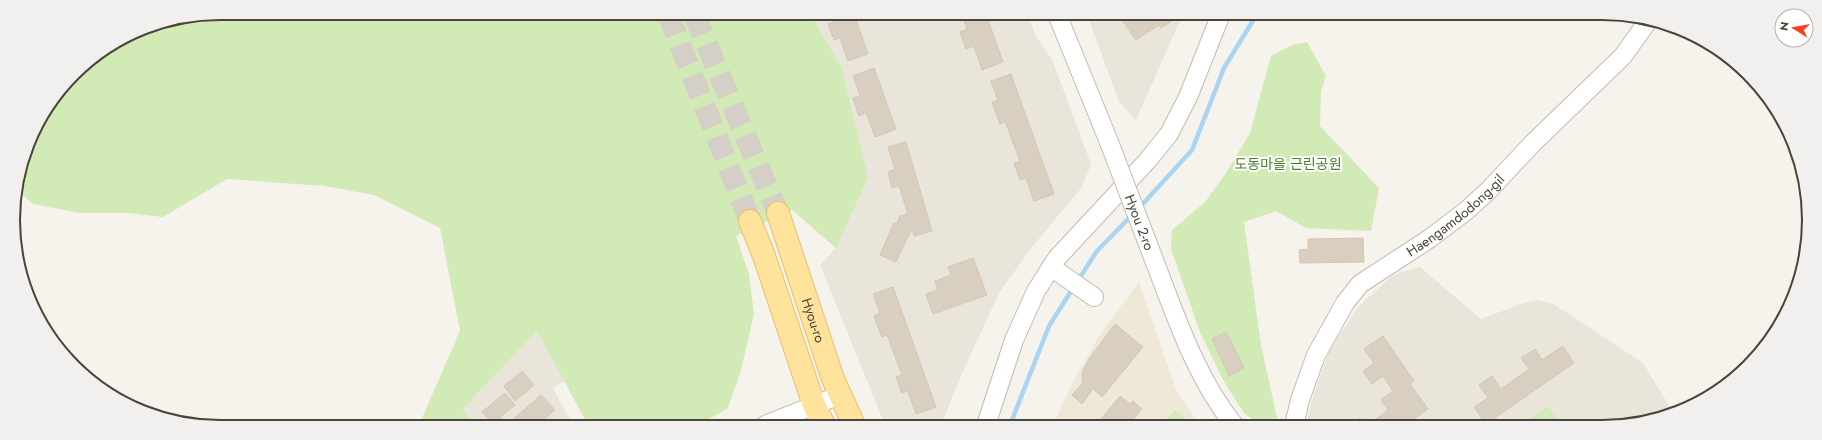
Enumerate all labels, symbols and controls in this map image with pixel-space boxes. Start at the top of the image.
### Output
north arrow [1774,8,1814,48]
text: N [1775,20,1793,32]
park label: 도동마을 근린공원 [1234,154,1342,174]
street label: Haengamdodong-gil [1402,170,1509,261]
street label: Hyou 2-ro [1120,192,1160,253]
street label: Hyou-ro [797,295,830,346]

